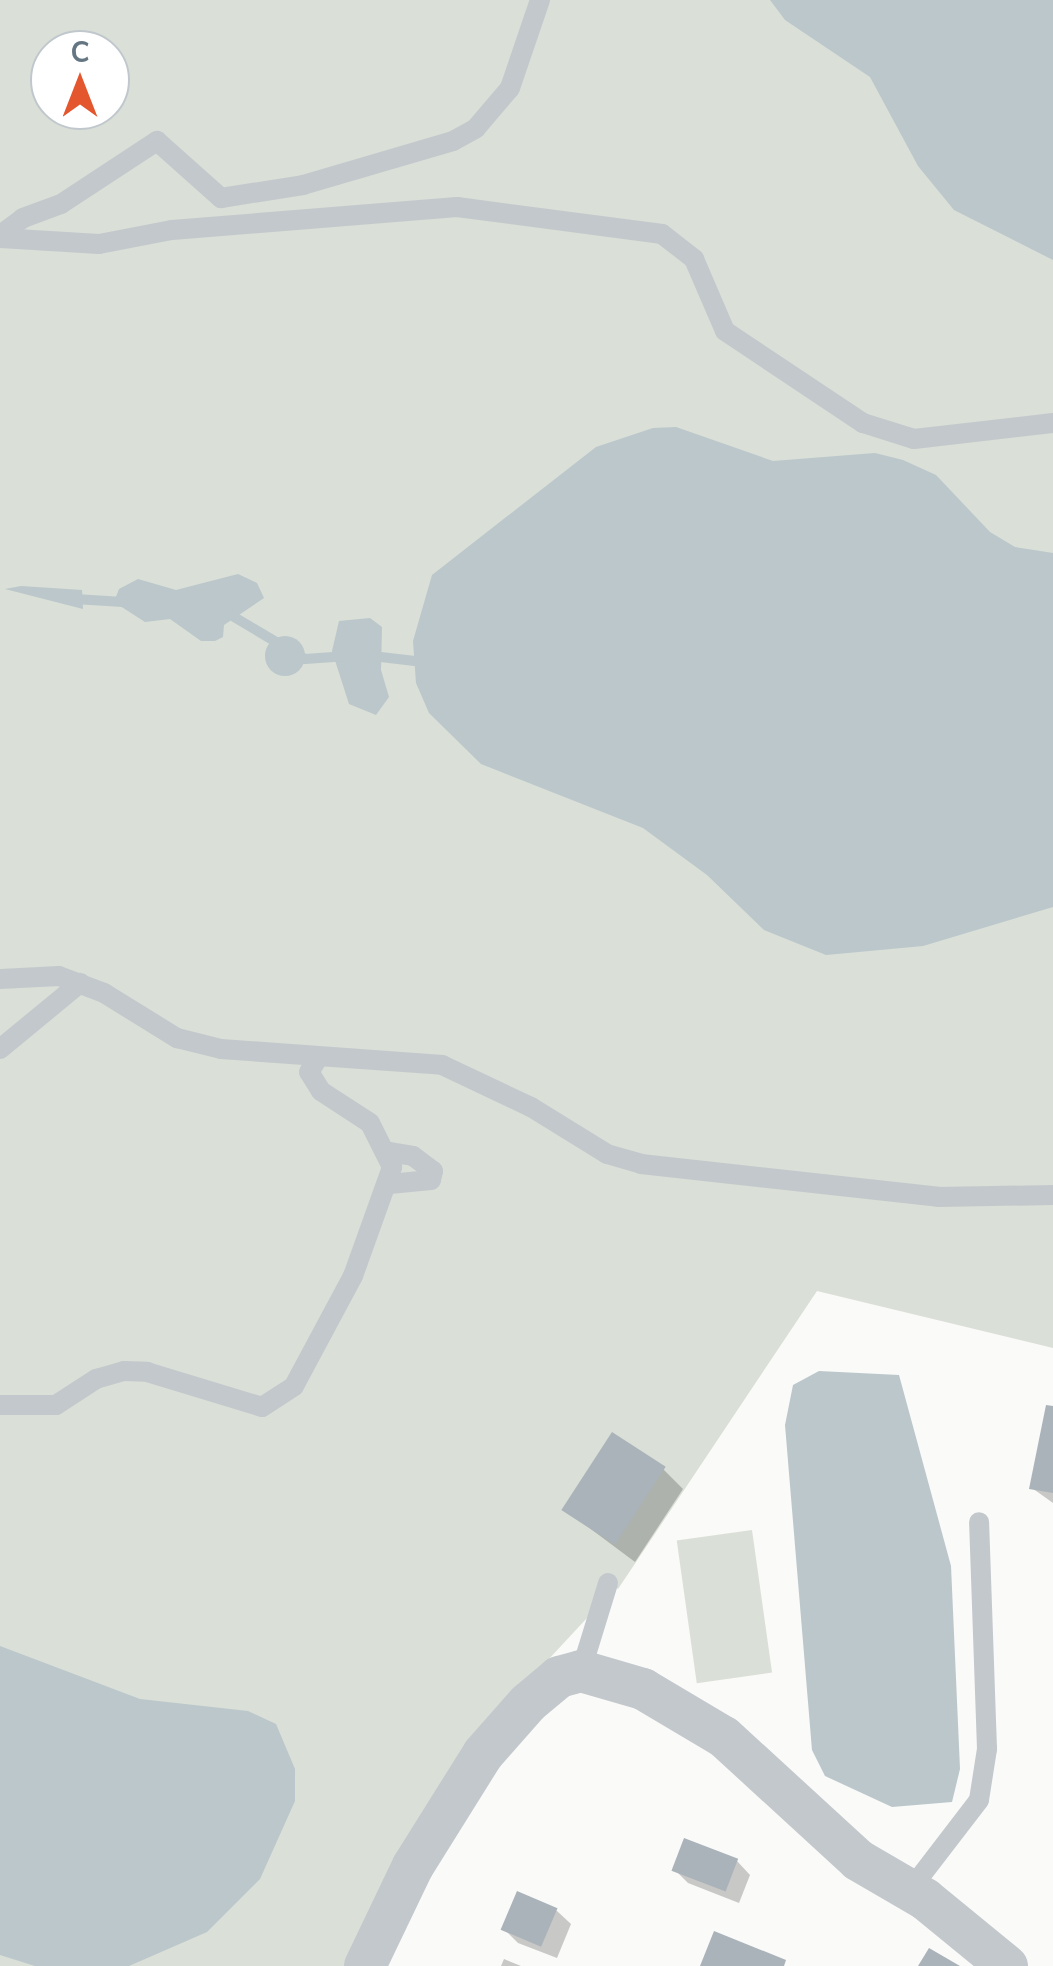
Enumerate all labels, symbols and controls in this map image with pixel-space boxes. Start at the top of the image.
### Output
north arrow [30,30,130,130]
text: С [70,34,90,69]

